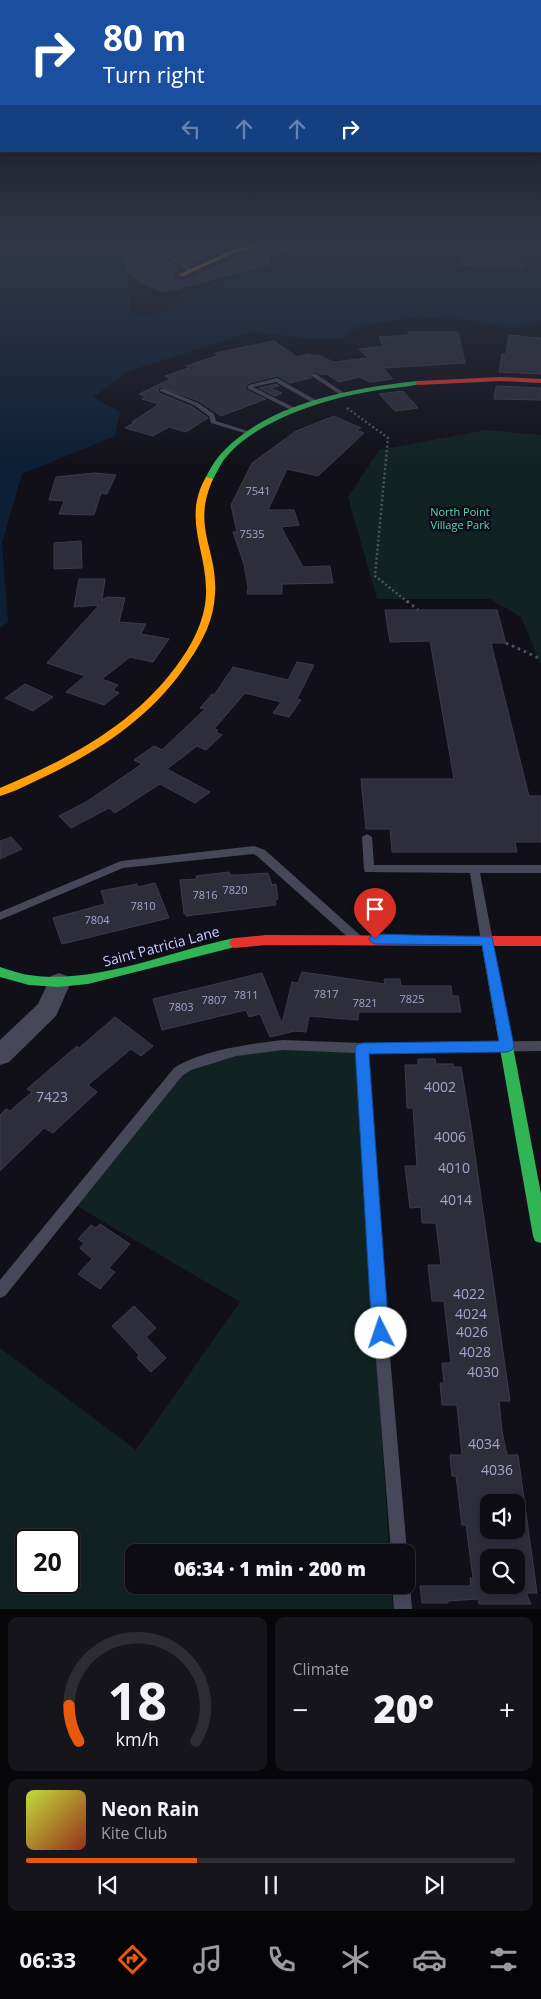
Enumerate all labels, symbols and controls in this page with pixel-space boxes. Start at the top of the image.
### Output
text: 80 m [103,14,186,61]
icon: right [20,20,85,85]
text: Turn right [103,59,205,89]
icon: left [177,115,205,143]
icon: ahead [230,115,258,143]
icon: ahead [283,115,311,143]
icon: right [336,115,364,143]
house number: 7541 [245,483,271,498]
park label: North Point Village Park [430,504,490,532]
house number: 7535 [239,526,265,541]
house number: 7820 [222,882,248,897]
house number: 7816 [192,887,218,902]
pin [354,888,396,939]
icon: arrive [361,895,389,923]
house number: 7810 [130,898,156,913]
house number: 7804 [84,912,110,927]
street label: Saint Patricia Lane [101,921,221,971]
house number: 7817 [313,986,339,1001]
house number: 7811 [233,987,259,1002]
house number: 7825 [399,991,425,1006]
house number: 7807 [201,992,227,1007]
house number: 7821 [352,995,378,1010]
house number: 7803 [168,999,194,1014]
house number: 4002 [424,1077,456,1096]
house number: 7423 [36,1087,68,1106]
house number: 4006 [434,1127,466,1146]
house number: 4010 [438,1158,470,1177]
house number: 4014 [440,1190,472,1209]
house number: 4022 [453,1284,485,1303]
house number: 4024 [455,1304,487,1323]
position arrow [354,1306,406,1358]
house number: 4026 [456,1322,488,1341]
house number: 4028 [459,1342,491,1361]
house number: 4030 [467,1362,499,1381]
house number: 4034 [468,1434,500,1453]
house number: 4036 [481,1460,513,1479]
map controls [480,1494,525,1594]
button: sound [480,1494,525,1539]
speed limit sign: 20 [15,1529,80,1594]
button: search [480,1549,525,1594]
text: 06:34 · 1 min · 200 m [174,1556,366,1582]
text: Climate [293,1658,349,1680]
text: 18 [108,1664,167,1735]
text: 20° [373,1682,434,1734]
text: − [293,1690,309,1728]
text: + [499,1690,515,1728]
text: km/h [116,1727,159,1751]
text: Neon Rain [101,1796,199,1822]
text: Kite Club [101,1822,167,1844]
icon: previous [94,1871,122,1899]
icon: pause [257,1871,285,1899]
icon: next [420,1871,448,1899]
icon: directions [115,1942,150,1977]
icon: music [190,1942,225,1977]
icon: phone [264,1942,299,1977]
icon: climate [338,1942,373,1977]
icon: car [412,1942,447,1977]
icon: filters [486,1942,521,1977]
text: 06:33 [20,1944,76,1974]

